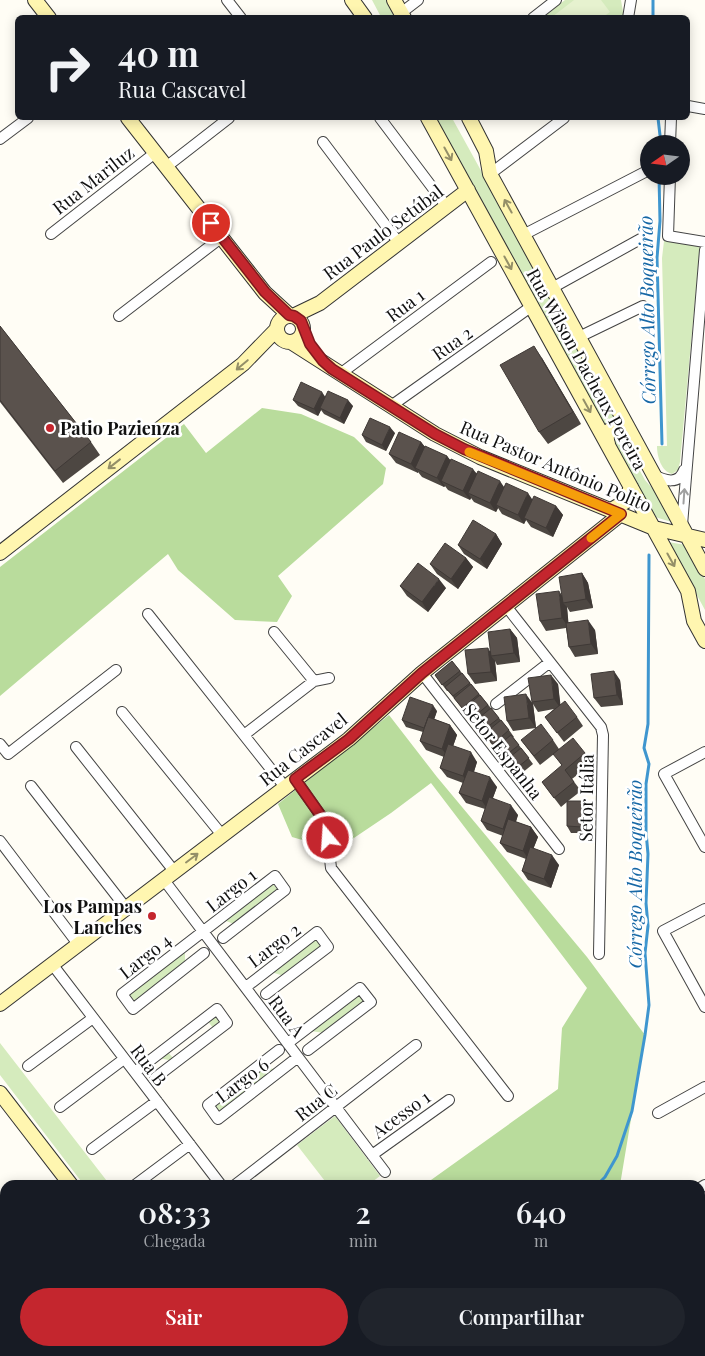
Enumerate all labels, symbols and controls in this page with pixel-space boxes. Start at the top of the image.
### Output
text: 40 m [118,29,199,76]
icon: right [35,35,100,100]
text: Rua Cascavel [118,74,247,104]
north arrow [640,135,690,185]
map controls [640,135,690,185]
street label: Rua Mariluz [47,141,139,219]
one-way arrow [444,146,454,160]
street label: Rua Paulo Setúbal [318,179,448,285]
one-way arrow [502,200,512,214]
pin [190,202,232,244]
icon: arrive [197,209,225,237]
water label: Córrego Alto Boqueirão [631,215,661,405]
one-way arrow [504,256,514,270]
street label: Rua Wilson Dacheux Pereira [521,264,653,474]
street label: Rua 1 [381,283,429,327]
street label: Rua 2 [427,321,477,365]
one-way arrow [236,359,249,370]
one-way arrow [582,398,592,413]
street label: Rua Pastor Antônio Polito [457,415,656,517]
place label: Patio Pazienza [60,416,180,440]
marker: Patio Pazienza [44,422,56,434]
one-way arrow [108,459,121,470]
one-way arrow [679,489,688,505]
one-way arrow [666,552,676,567]
street label: Setor Espanha [458,698,548,804]
street label: Rua Cascavel [254,707,352,791]
street label: Setor Itália [573,754,599,842]
water label: Córrego Alto Boqueirão [621,780,647,968]
position arrow [301,811,353,863]
one-way arrow [185,853,199,863]
street label: Largo 1 [201,863,261,917]
place label: Los Pampas Lanches [43,894,142,939]
marker: Los Pampas Lanches [146,910,158,922]
street label: Largo 2 [243,917,305,973]
street label: Largo 4 [114,928,176,984]
street label: Rua A [264,990,311,1042]
street label: Rua B [125,1039,173,1091]
street label: Largo 6 [211,1052,273,1108]
street label: Rua C [290,1078,342,1126]
street label: Acesso 1 [366,1085,435,1144]
text: 08:33 [138,1192,211,1232]
text: 2 [356,1192,371,1232]
text: 640 [516,1192,567,1232]
text: Chegada [143,1230,206,1251]
text: min [349,1230,377,1251]
text: m [534,1230,548,1251]
button: Sair [20,1288,348,1346]
button: Compartilhar [358,1288,685,1346]

